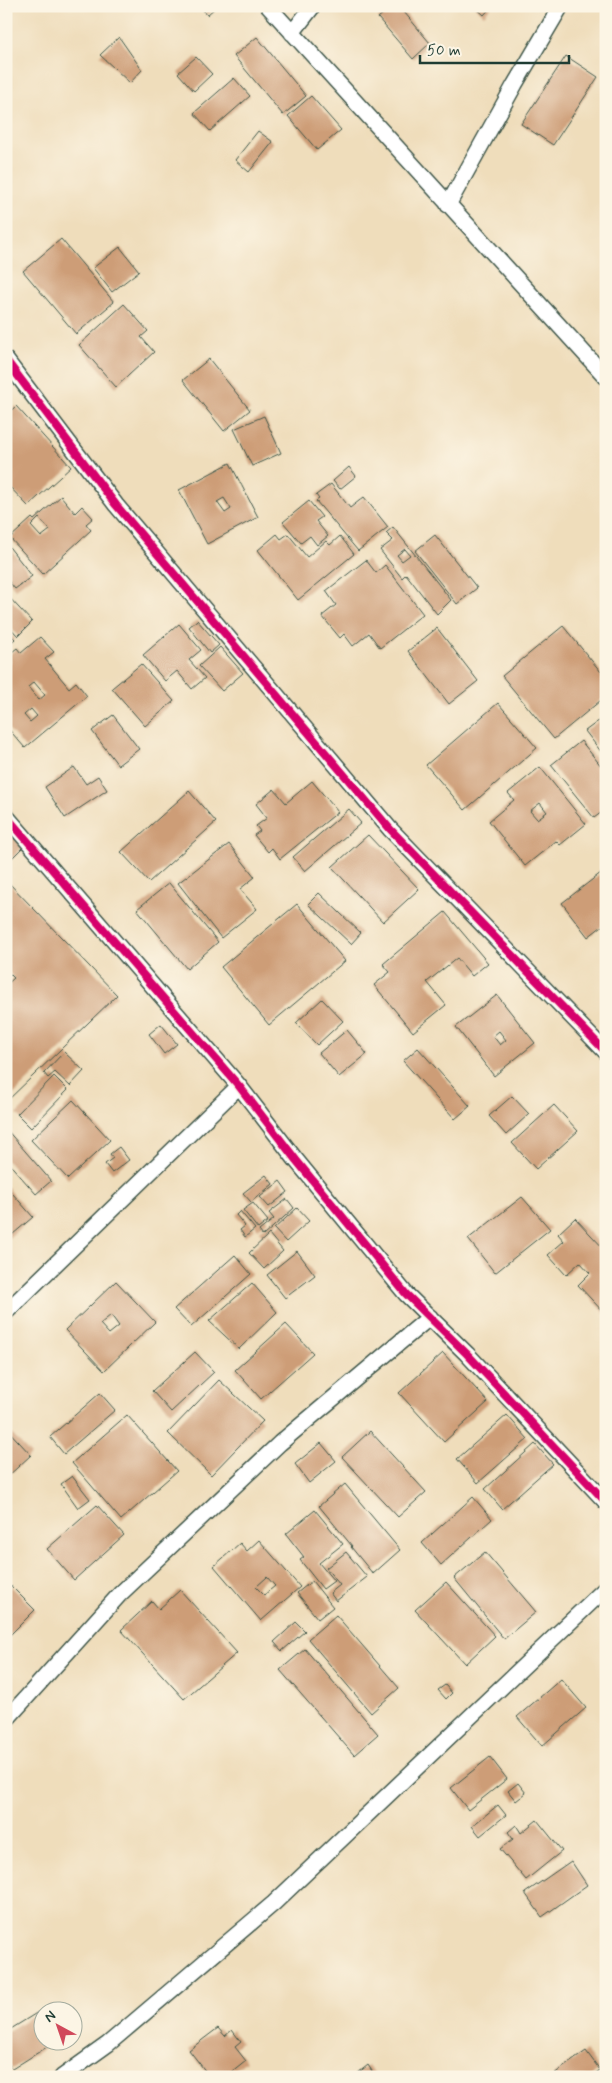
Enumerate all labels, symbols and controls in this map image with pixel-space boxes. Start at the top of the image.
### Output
scale bar [420,32,568,64]
text: 50 m [427,41,461,61]
north arrow [32,2000,82,2050]
text: N [41,2007,60,2027]

